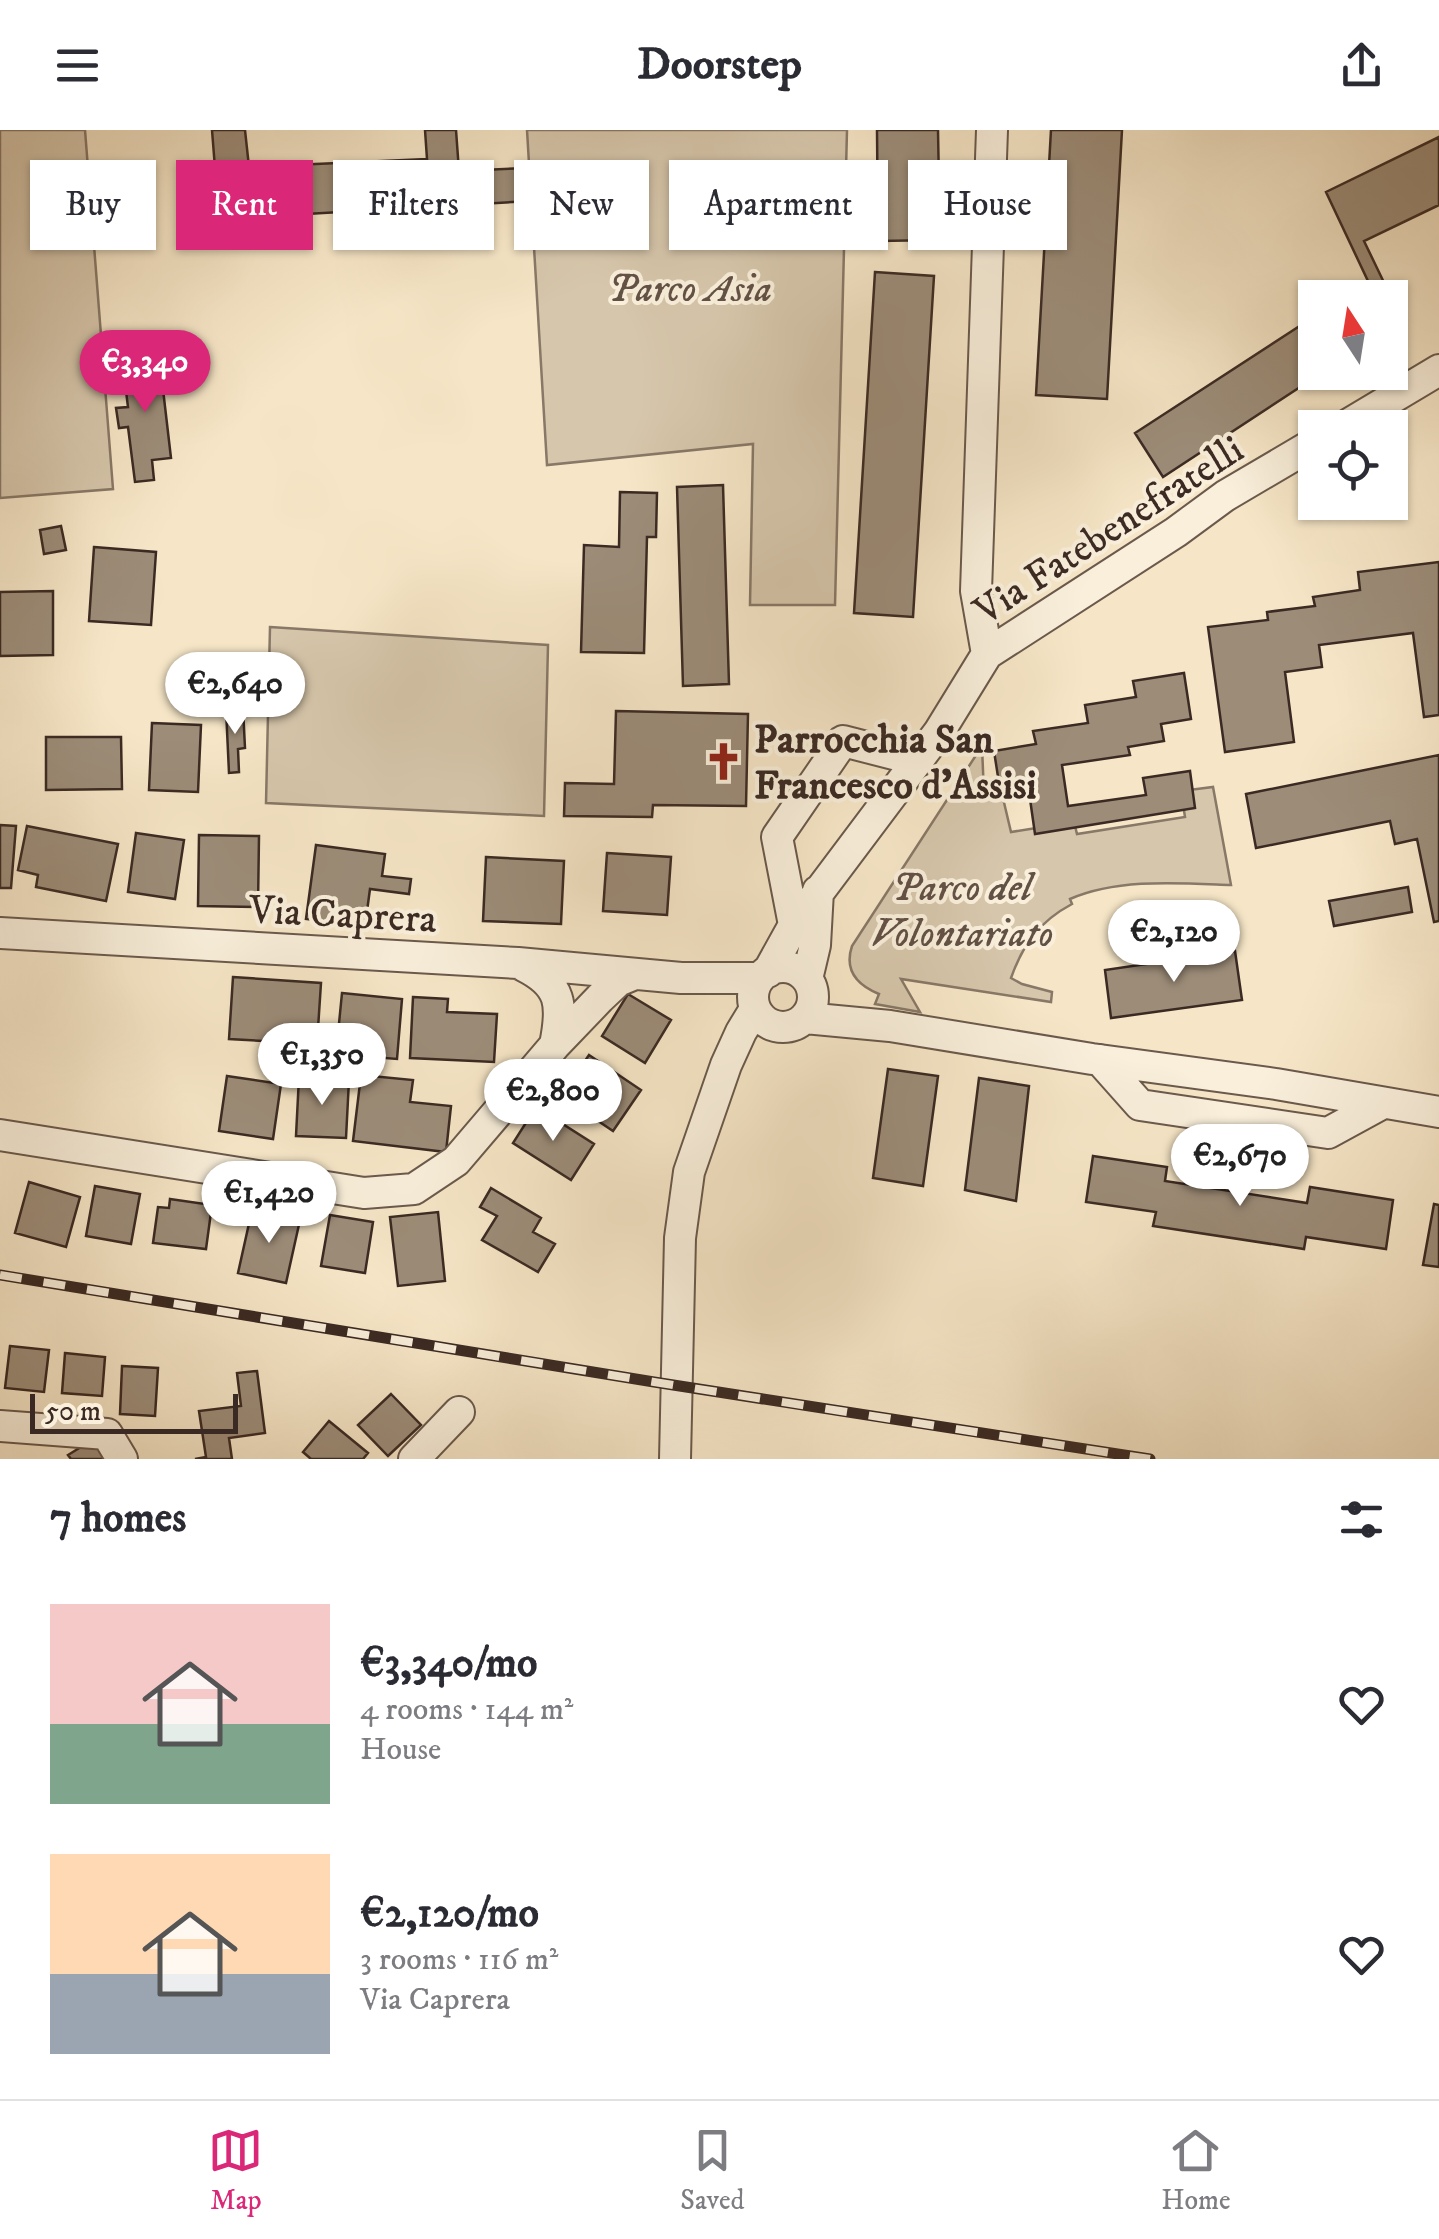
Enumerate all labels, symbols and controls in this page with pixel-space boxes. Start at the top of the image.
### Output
text: Doorstep [637,37,802,93]
icon: menu [50,38,105,93]
icon: share [1334,38,1389,93]
chip: Buy [30,160,156,250]
chip: Rent [176,160,313,250]
chip: Filters [333,160,494,250]
chip: New [514,160,649,250]
chip: Apartment [669,160,888,250]
chip: House [908,160,1067,250]
park label: Parco Asia [608,265,772,315]
north arrow [1298,280,1408,390]
map controls [1298,280,1408,520]
pin: €3,340 [64,330,226,415]
text: €3,340 [102,342,188,382]
button: locate [1298,410,1408,520]
street label: Via Fatebenefratelli [965,426,1254,638]
pin: €2,640 [154,652,316,737]
text: €2,640 [187,664,283,704]
place label: Parrocchia San Francesco d'Assisi [754,716,1037,812]
church icon: Parrocchia San Francesco d'Assisi [703,740,745,782]
park label: Parco del Volontariato [871,864,1053,960]
street label: Via Caprera [247,886,438,946]
pin: €2,120 [1093,900,1255,985]
text: €2,120 [1130,912,1218,952]
pin: €1,350 [241,1023,403,1108]
text: €1,350 [280,1035,364,1075]
pin: €2,800 [472,1059,634,1144]
text: €2,800 [506,1071,600,1111]
pin: €2,670 [1159,1124,1321,1209]
text: €2,670 [1193,1136,1287,1176]
pin: €1,420 [188,1161,350,1246]
text: €1,420 [223,1173,315,1213]
scale bar [30,1389,238,1434]
text: 50 m [45,1394,101,1429]
icon: filters [1334,1492,1389,1547]
text: 7 homes [50,1493,186,1545]
text: €3,340/mo [360,1638,537,1690]
icon: home [130,1644,250,1764]
icon: heart [1334,1677,1389,1732]
text: 4 rooms · 144 m² [360,1690,573,1730]
text: House [360,1730,441,1770]
text: €2,120/mo [360,1888,539,1940]
icon: home [130,1894,250,2014]
icon: heart [1334,1927,1389,1982]
text: 3 rooms · 116 m² [360,1940,558,1980]
text: Via Caprera [360,1980,510,2020]
tab: Map [208,2123,263,2218]
tab: Saved [680,2123,745,2218]
tab: Home [1161,2123,1231,2218]

